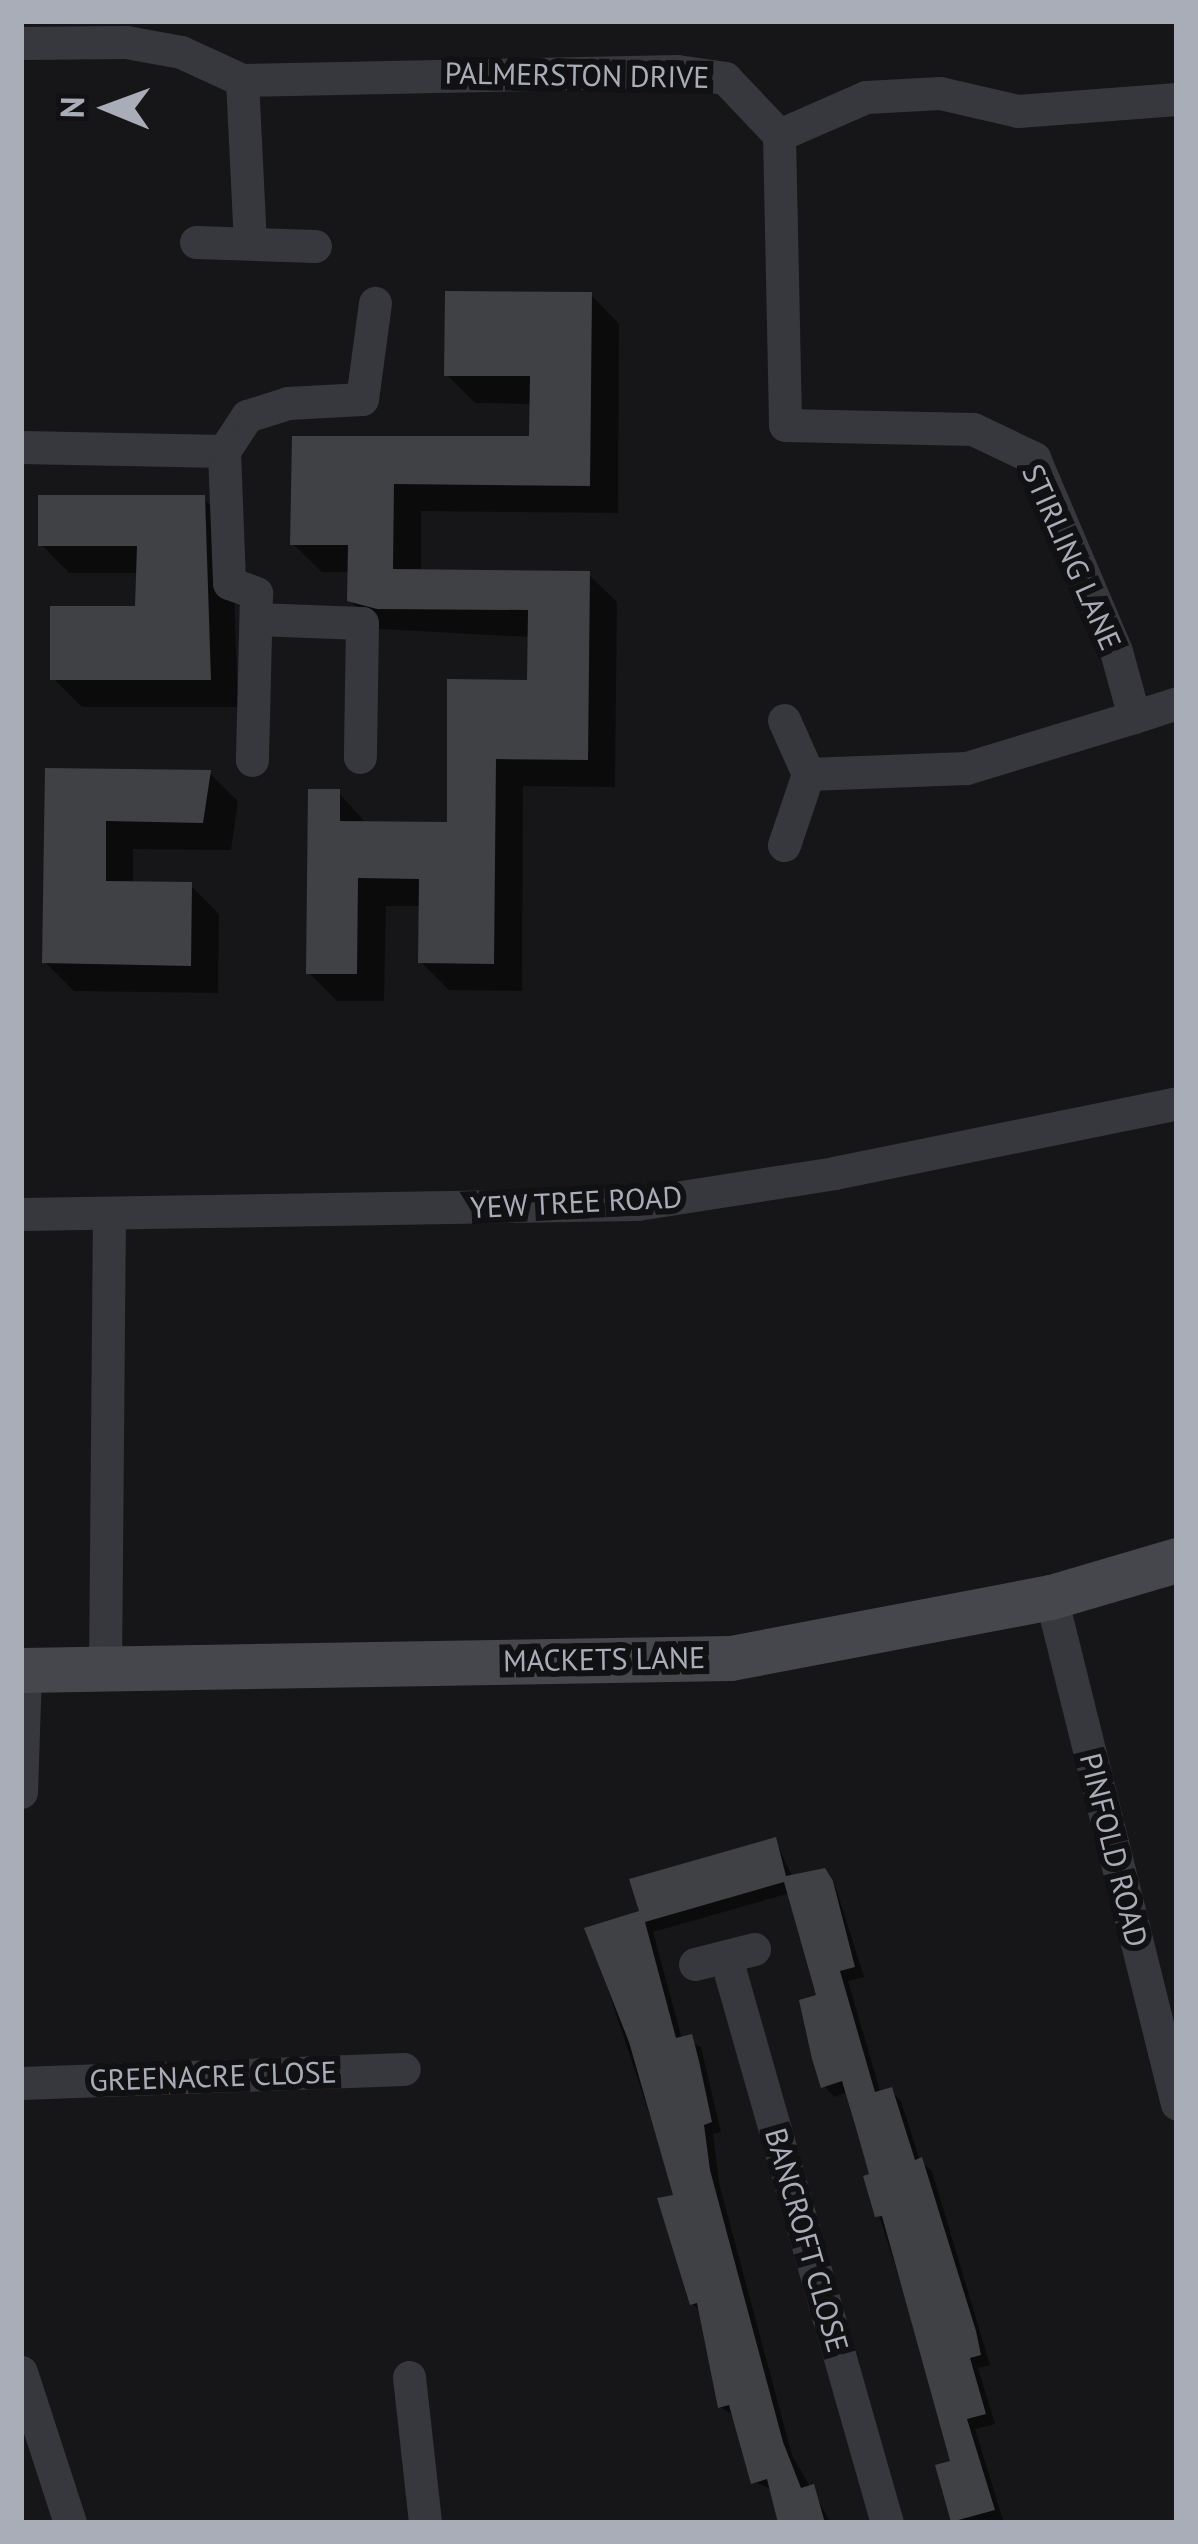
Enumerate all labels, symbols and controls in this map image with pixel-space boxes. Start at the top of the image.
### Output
north arrow [48,48,168,168]
street label: PALMERSTON DRIVE [444,55,710,95]
text: N [50,96,93,119]
street label: STIRLING LANE [1015,459,1129,655]
street label: YEW TREE ROAD [468,1178,684,1226]
street label: MACKETS LANE [503,1639,705,1679]
street label: PINFOLD ROAD [1073,1749,1155,1951]
street label: GREENACRE CLOSE [89,2054,337,2098]
street label: BANCROFT CLOSE [758,2123,856,2357]

